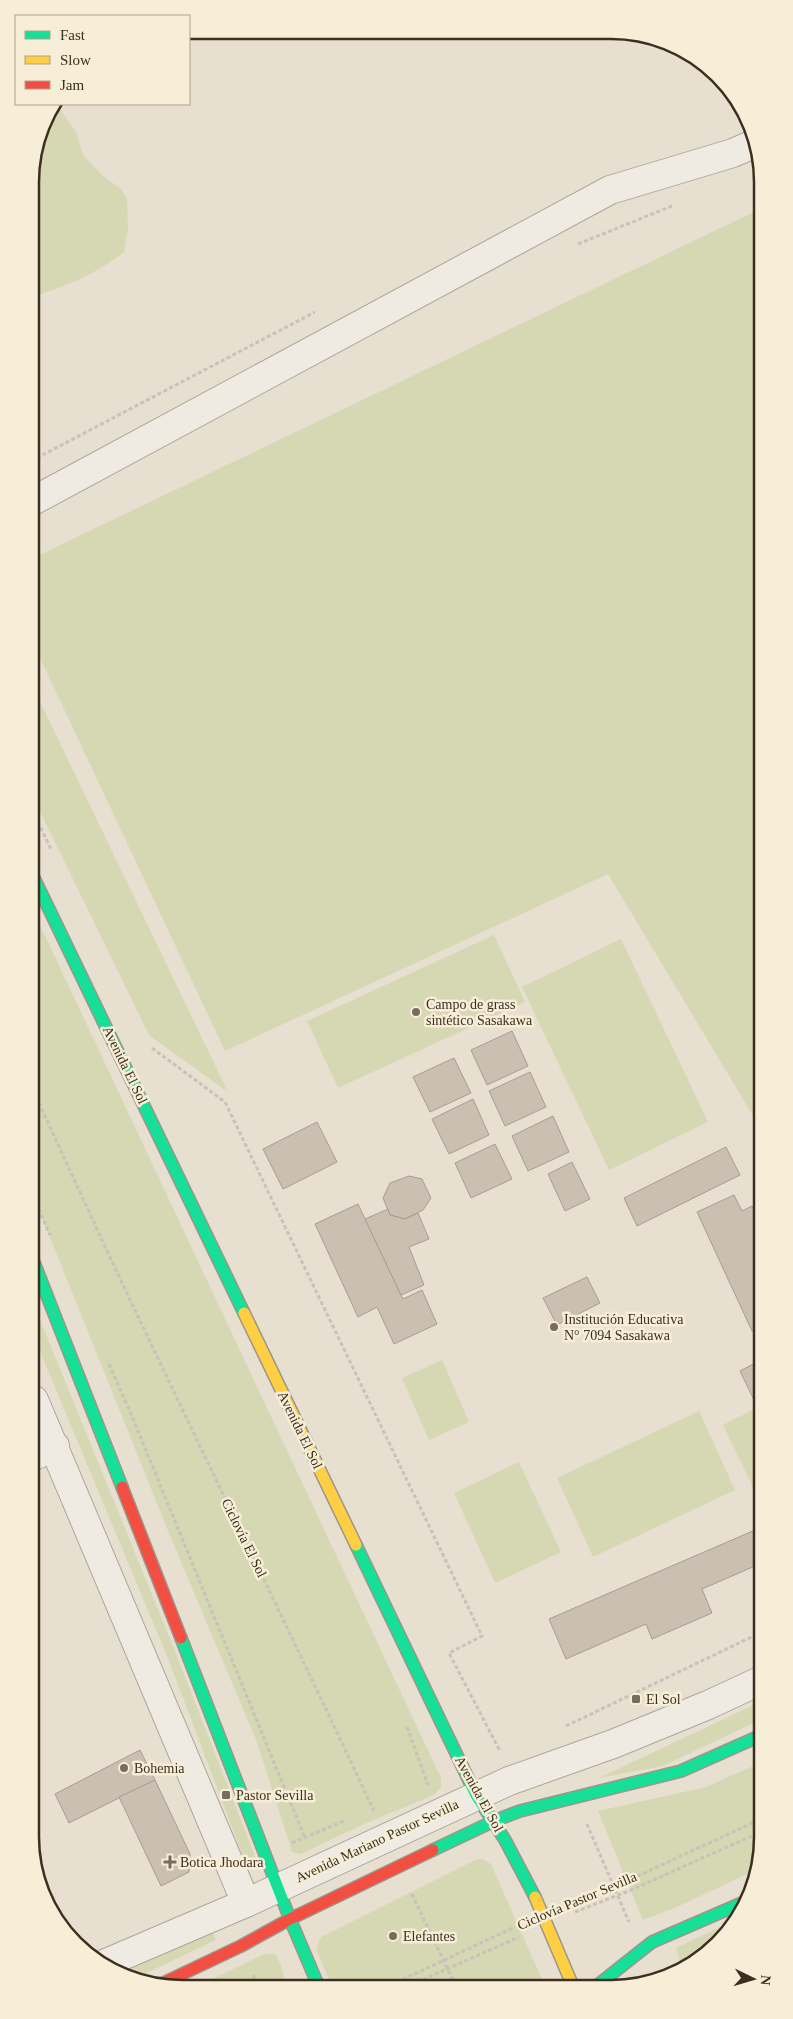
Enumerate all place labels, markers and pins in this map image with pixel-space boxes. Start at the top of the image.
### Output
place label: Campo de grass sintético Sasakawa [426,997,533,1028]
marker: Campo de grass sintético Sasakawa [410,1006,422,1018]
place label: Institución Educativa N° 7094 Sasakawa [564,1312,684,1343]
marker: Institución Educativa N° 7094 Sasakawa [548,1321,560,1333]
place label: El Sol [646,1692,681,1707]
marker: El Sol [630,1693,642,1705]
place label: Bohemia [134,1761,185,1776]
marker: Bohemia [118,1762,130,1774]
place label: Pastor Sevilla [236,1788,314,1803]
marker: Pastor Sevilla [220,1789,232,1801]
place label: Botica Jhodara [180,1855,264,1870]
marker: Botica Jhodara [164,1856,176,1868]
place label: Elefantes [403,1929,455,1944]
marker: Elefantes [387,1930,399,1942]

